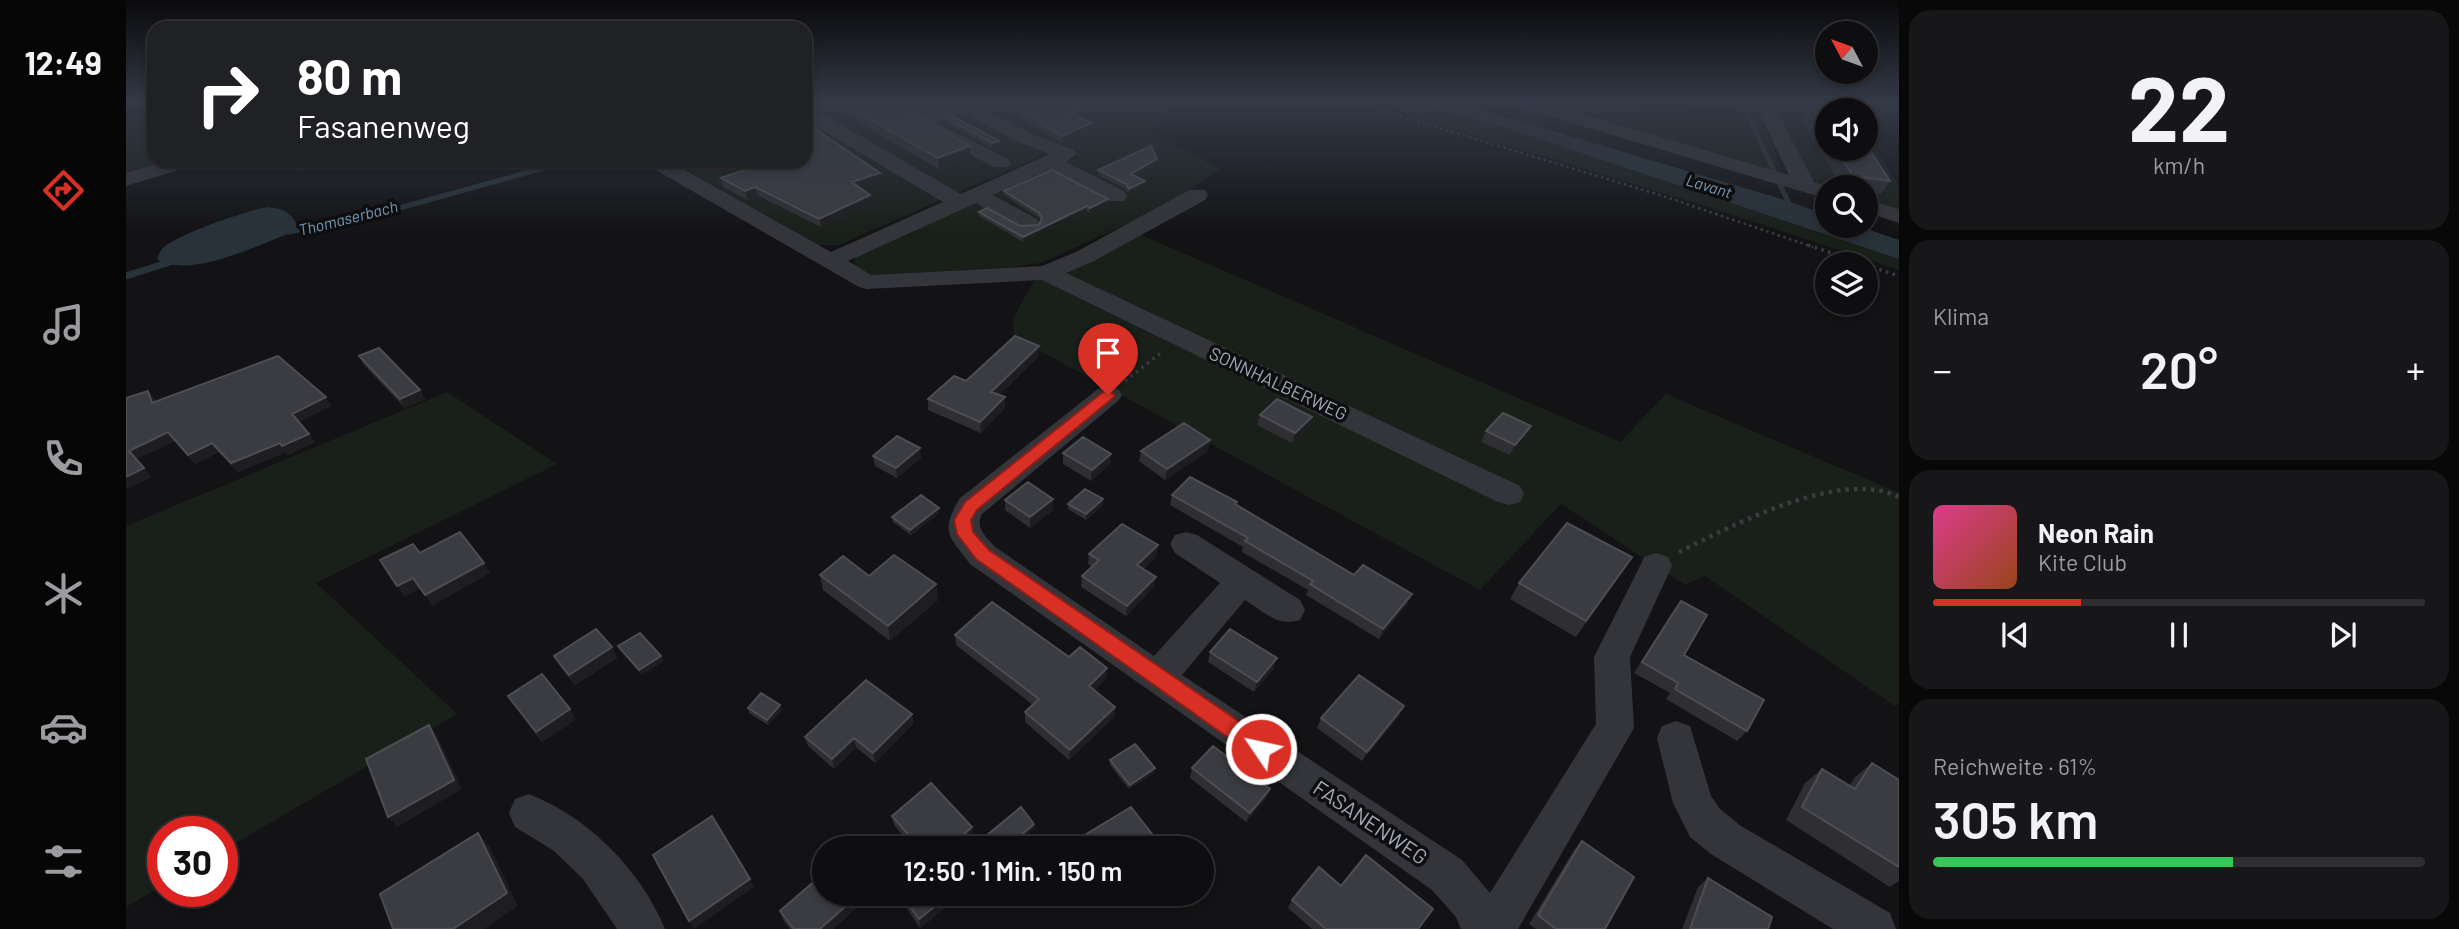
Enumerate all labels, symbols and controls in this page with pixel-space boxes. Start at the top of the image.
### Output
north arrow [1815,21,1878,84]
map controls [1815,21,1878,315]
text: 12:49 [24,43,102,81]
text: 80 m [297,46,402,105]
icon: right [182,49,273,140]
text: 22 [2128,51,2230,160]
button: sound [1815,98,1878,161]
text: Fasanenweg [297,106,470,144]
text: km/h [2153,151,2205,179]
icon: directions [39,166,88,215]
water label: Lavant [1684,170,1735,202]
button: search [1815,175,1878,238]
water label: Thomaserbach [296,196,399,239]
button: layers [1815,252,1878,315]
icon: music [39,300,88,349]
text: Klima [1933,302,1989,330]
pin [1078,323,1138,395]
icon: arrive [1089,334,1127,372]
text: 20° [2140,337,2218,399]
street label: SONNHALBERWEG [1206,342,1351,425]
text: − [1933,346,1952,392]
text: + [2406,346,2425,392]
icon: phone [39,434,88,483]
text: Neon Rain [2038,517,2154,548]
text: Kite Club [2038,548,2127,576]
icon: climate [39,569,88,618]
icon: previous [1996,616,2034,654]
icon: pause [2160,616,2198,654]
icon: next [2324,616,2362,654]
icon: car [39,703,88,752]
position arrow [1224,712,1298,786]
text: Reichweite · 61% [1933,752,2097,780]
street label: FASANENWEG [1309,774,1433,869]
text: 305 km [1933,787,2098,849]
speed limit sign: 30 [147,816,238,907]
icon: filters [39,837,88,886]
text: 12:50 · 1 Min. · 150 m [904,855,1122,886]

